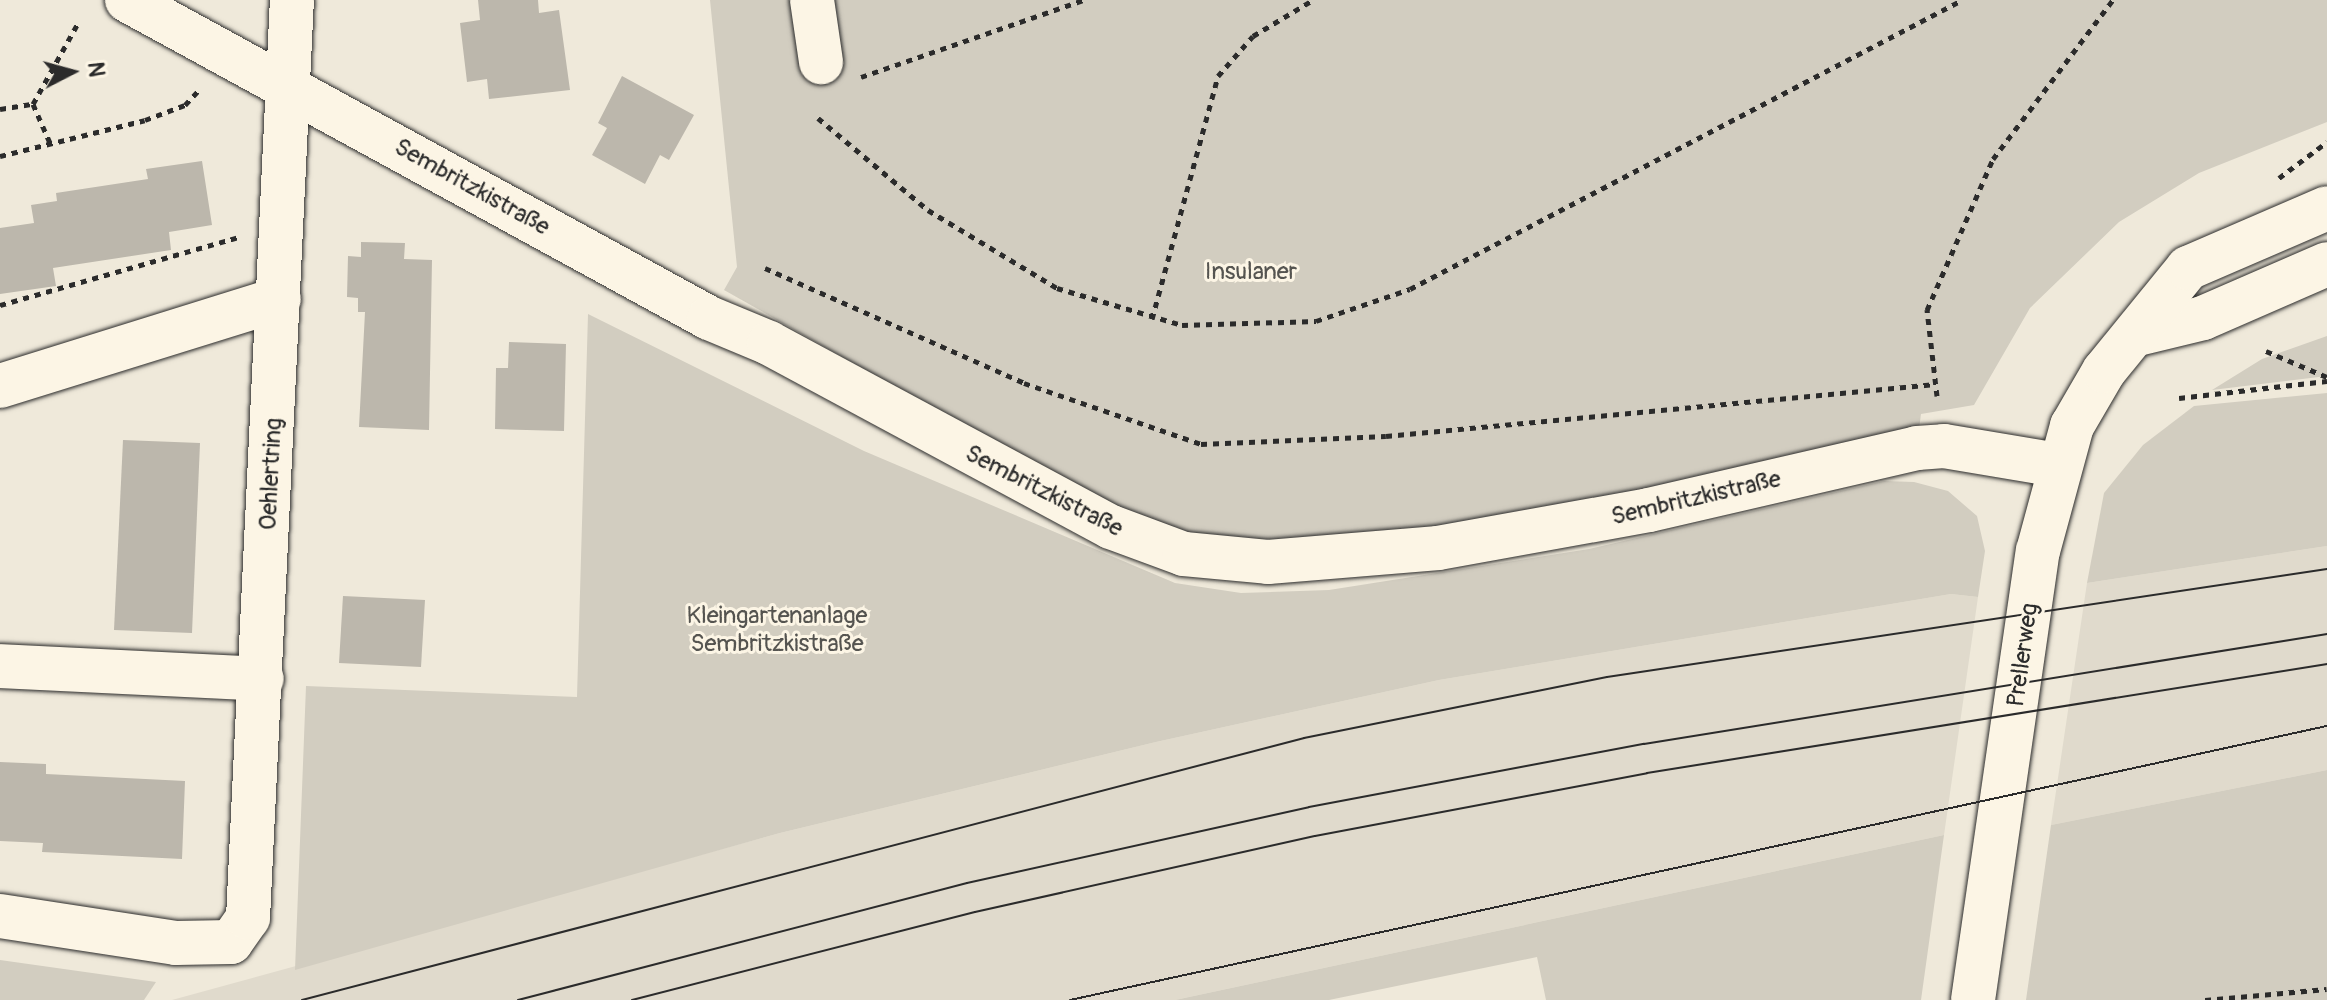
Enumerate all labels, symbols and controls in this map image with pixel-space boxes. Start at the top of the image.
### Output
north arrow [32,32,112,112]
text: N [81,61,111,78]
street label: Sembritzkistraße [389,132,555,242]
park label: Insulaner [1205,258,1297,286]
street label: Oehlertring [254,417,288,531]
street label: Sembritzkistraße [960,439,1128,543]
street label: Sembritzkistraße [1608,465,1784,531]
street label: Prellerweg [2001,601,2045,709]
park label: Kleingartenanlage Sembritzkistraße [687,602,867,658]

